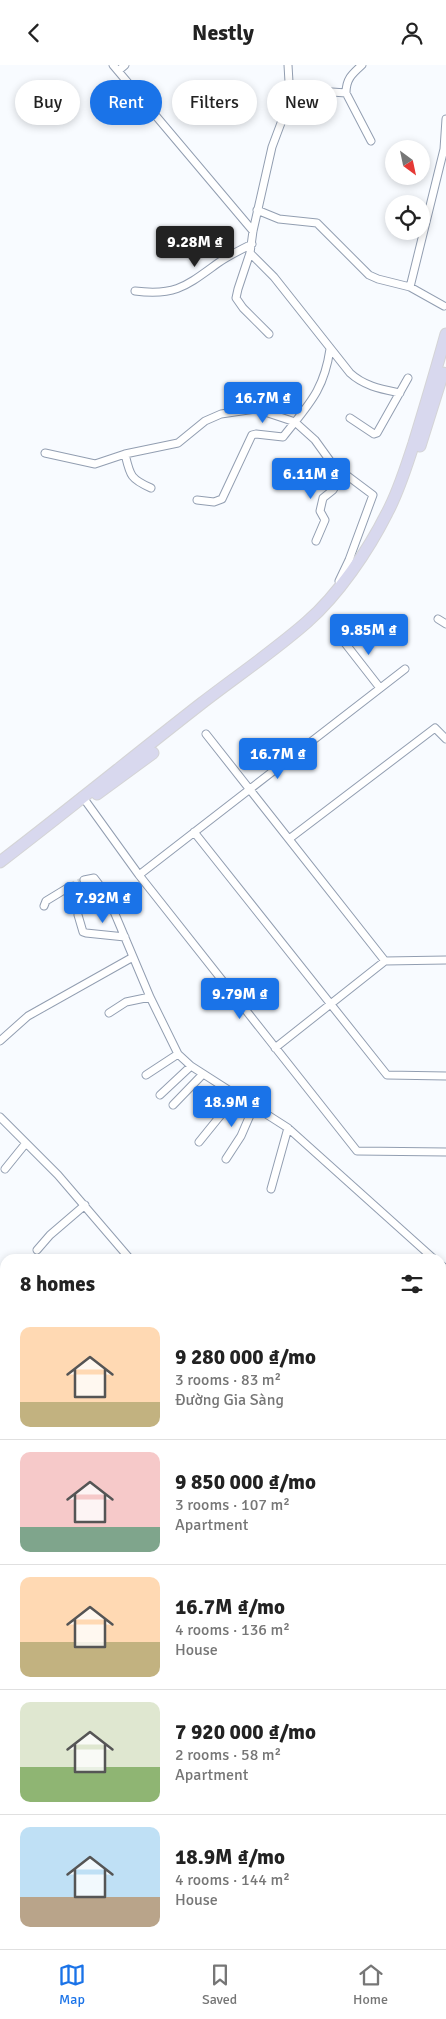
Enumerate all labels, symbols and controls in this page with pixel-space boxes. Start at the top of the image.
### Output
icon: back [20,19,48,47]
text: Nestly [192,19,254,46]
icon: person [398,19,426,47]
chip: Buy [15,80,80,125]
chip: Rent [90,80,162,125]
chip: Filters [172,80,257,125]
chip: New [267,80,337,125]
north arrow [385,140,430,185]
map controls [385,140,430,240]
button: locate [385,195,430,240]
pin: 9.28M ₫ [149,225,241,268]
text: 9.28M ₫ [167,232,223,252]
pin: 16.7M ₫ [217,381,309,424]
text: 16.7M ₫ [235,388,291,408]
pin: 6.11M ₫ [265,457,357,500]
text: 6.11M ₫ [283,464,339,484]
pin: 9.85M ₫ [323,613,415,656]
text: 9.85M ₫ [341,620,397,640]
pin: 16.7M ₫ [232,737,324,780]
text: 16.7M ₫ [250,744,306,764]
pin: 7.92M ₫ [57,881,149,924]
text: 7.92M ₫ [75,888,131,908]
pin: 9.79M ₫ [194,977,286,1020]
text: 9.79M ₫ [212,984,268,1004]
pin: 18.9M ₫ [186,1085,278,1128]
text: 18.9M ₫ [204,1092,260,1112]
icon: filters [398,1270,426,1298]
text: 8 homes [20,1271,95,1297]
text: 9 280 000 ₫/mo [175,1344,316,1370]
icon: home [60,1347,120,1407]
text: 3 rooms · 83 m² [175,1370,281,1390]
text: Đường Gia Sàng [175,1390,284,1410]
text: 9 850 000 ₫/mo [175,1469,316,1495]
icon: home [60,1472,120,1532]
text: 3 rooms · 107 m² [175,1495,290,1515]
text: Apartment [175,1515,248,1535]
text: 16.7M ₫/mo [175,1594,285,1620]
icon: home [60,1597,120,1657]
text: 4 rooms · 136 m² [175,1620,290,1640]
text: House [175,1640,218,1660]
text: 7 920 000 ₫/mo [175,1719,316,1745]
icon: home [60,1722,120,1782]
text: 2 rooms · 58 m² [175,1745,281,1765]
text: Apartment [175,1765,248,1785]
text: 18.9M ₫/mo [175,1844,285,1870]
icon: home [60,1847,120,1907]
text: 4 rooms · 144 m² [175,1870,290,1890]
text: House [175,1890,218,1910]
tab: Map [58,1961,86,2008]
tab: Saved [202,1961,237,2008]
tab: Home [353,1961,388,2008]

